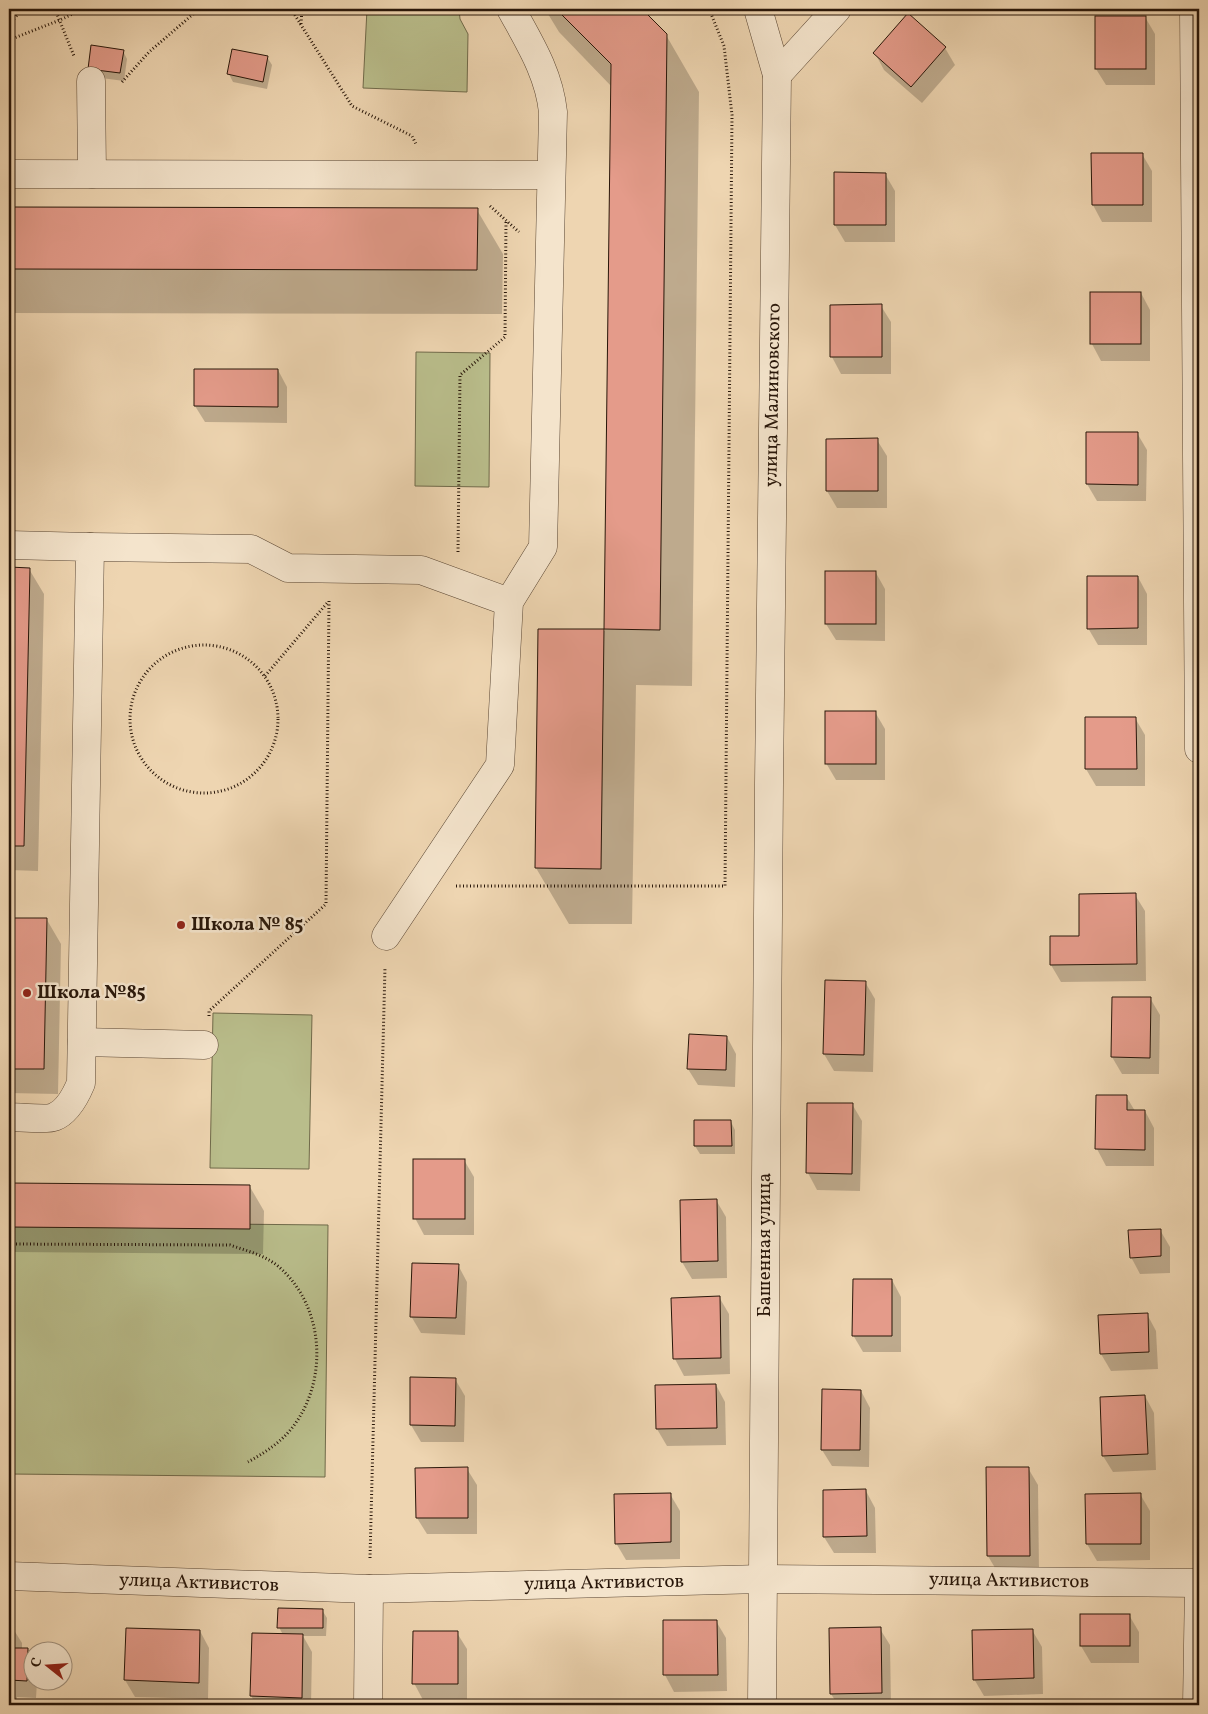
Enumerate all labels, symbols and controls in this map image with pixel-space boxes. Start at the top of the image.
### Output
street label: улица Малиновского [758,303,788,487]
place label: Школа № 85 [191,912,304,938]
marker: Школа № 85 [175,919,187,931]
place label: Школа №85 [37,980,146,1006]
marker: Школа №85 [21,987,33,999]
street label: Башенная улица [752,1173,778,1317]
street label: улица Активистов [118,1567,280,1599]
street label: улица Активистов [929,1567,1089,1595]
street label: улица Активистов [524,1569,684,1597]
north arrow [22,1642,72,1692]
text: С [27,1656,47,1670]

